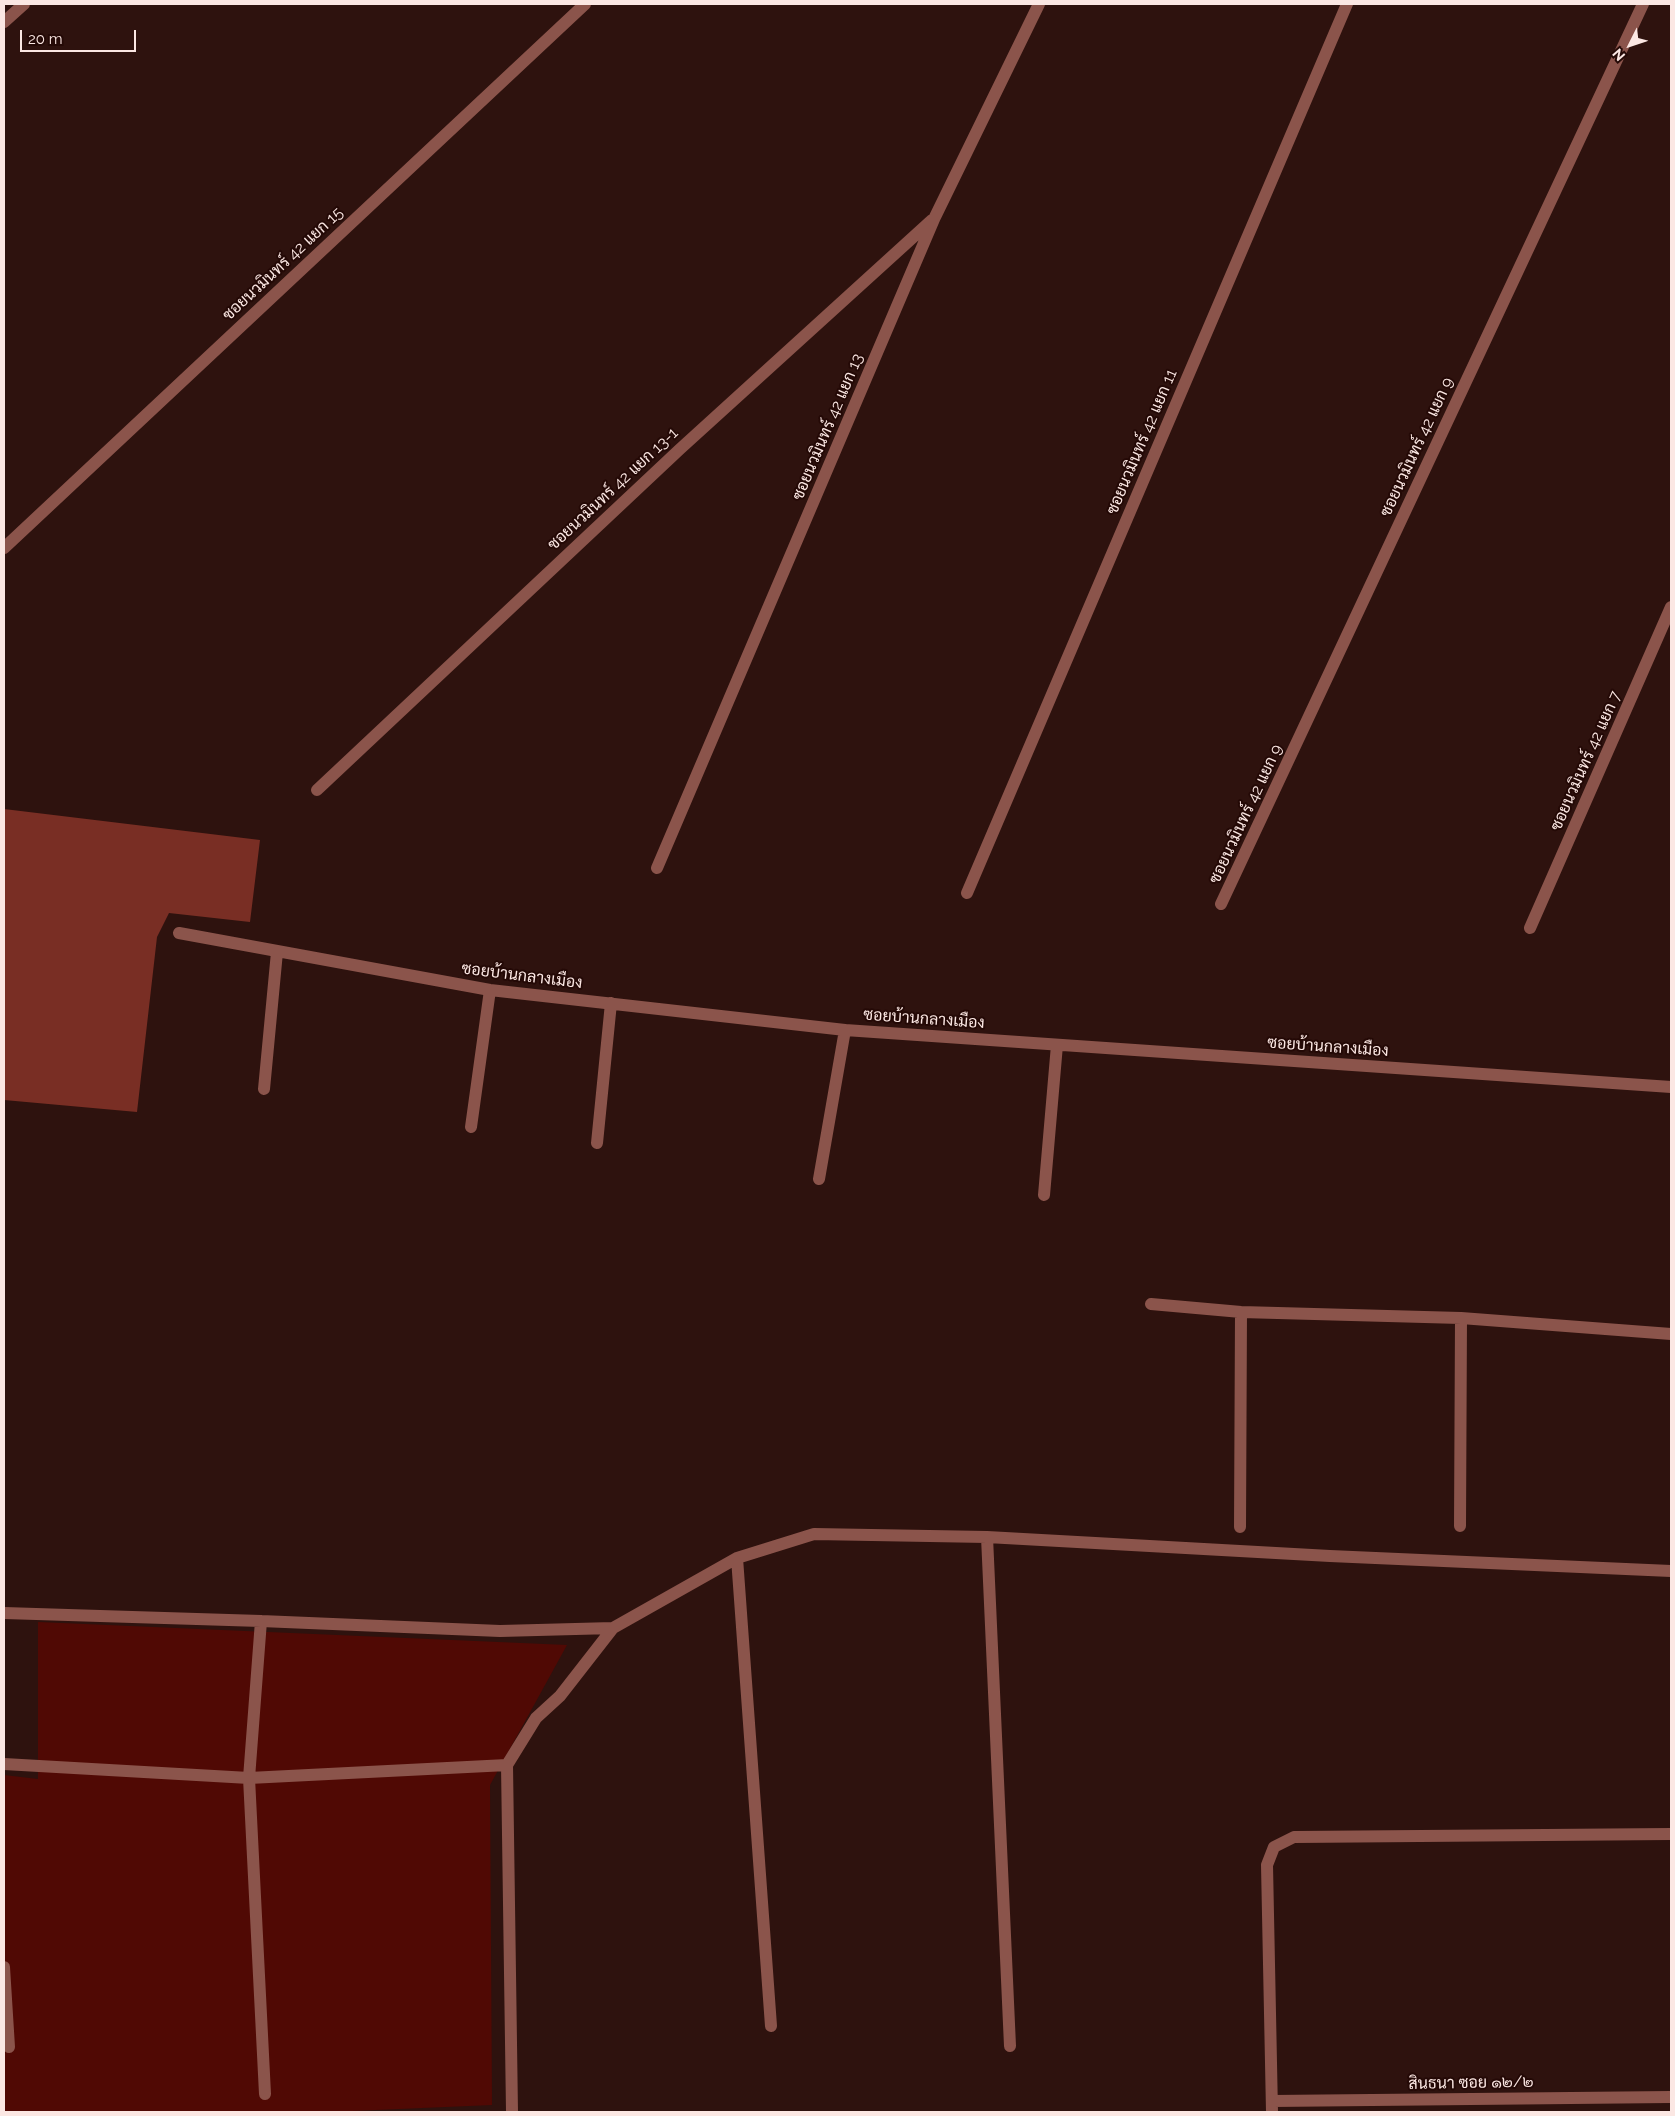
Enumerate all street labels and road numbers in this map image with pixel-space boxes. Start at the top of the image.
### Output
street label: ซอยนวมินทร์ 42 แยก 15 [219,203,347,325]
street label: ซอยนวมินทร์ 42 แยก 13 [788,351,868,503]
street label: ซอยนวมินทร์ 42 แยก 11 [1103,367,1181,517]
street label: ซอยนวมินทร์ 42 แยก 9 [1376,374,1458,520]
street label: ซอยนวมินทร์ 42 แยก 13-1 [544,424,682,554]
street label: ซอยนวมินทร์ 42 แยก 7 [1547,688,1625,834]
street label: ซอยนวมินทร์ 42 แยก 9 [1205,741,1287,887]
street label: ซอยบ้านกลางเมือง [460,959,584,993]
street label: ซอยบ้านกลางเมือง [863,1005,985,1033]
street label: ซอยบ้านกลางเมือง [1267,1033,1389,1061]
street label: สินธนา ซอย ๑๒/๒ [1408,2072,1534,2094]

